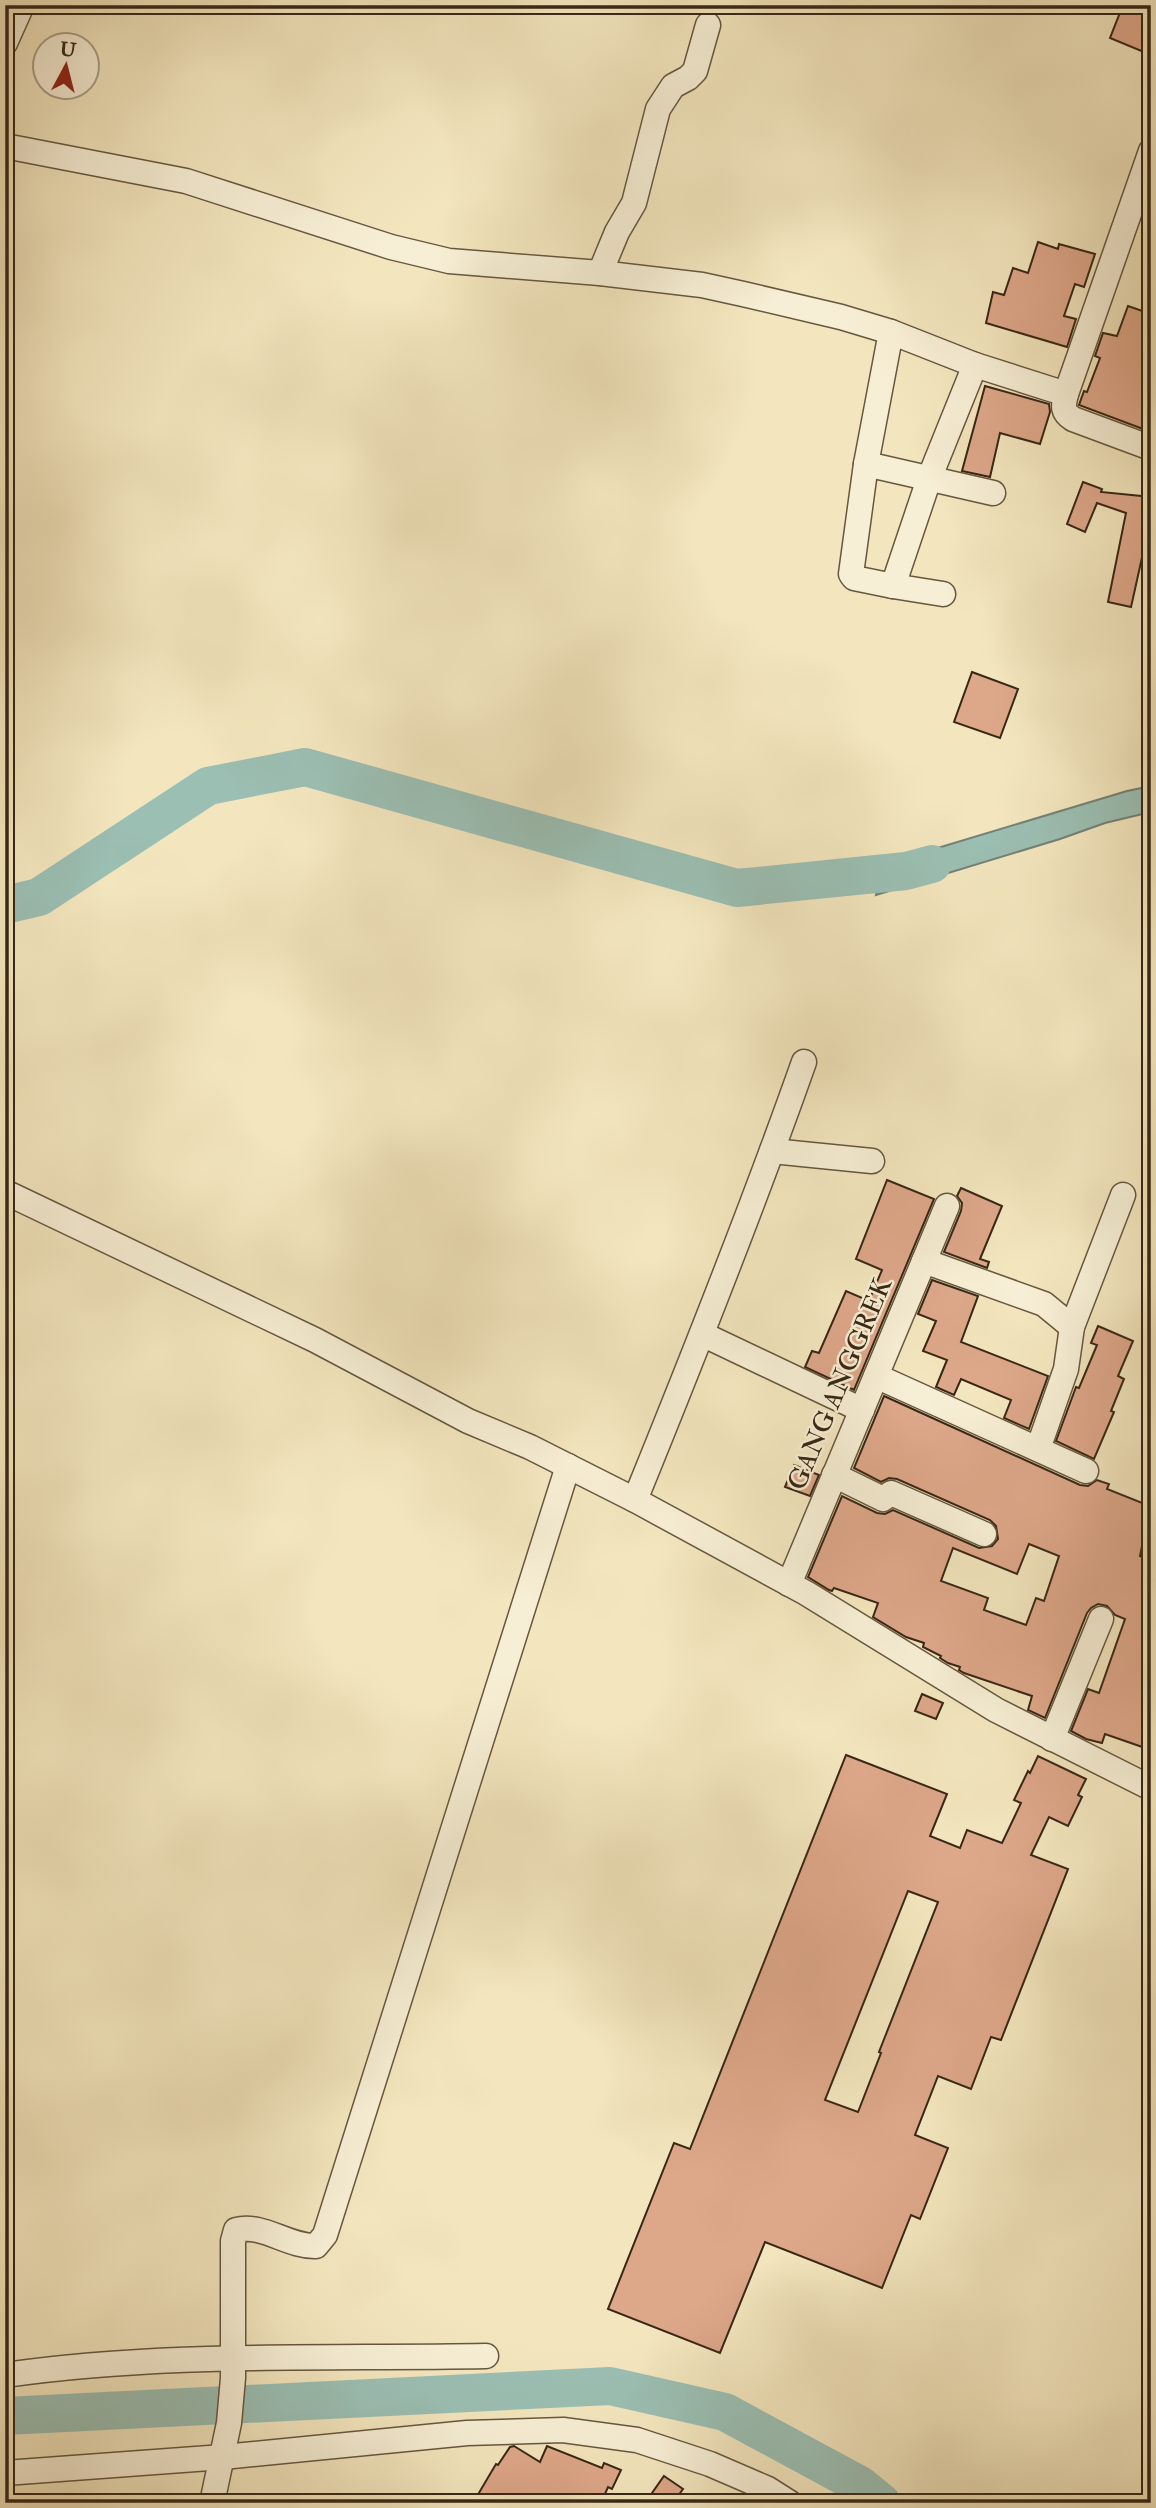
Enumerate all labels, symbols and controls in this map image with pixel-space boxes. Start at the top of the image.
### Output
north arrow [32,32,102,102]
text: U [59,37,77,63]
street label: GANG ANGGREK [781,1272,899,1495]

